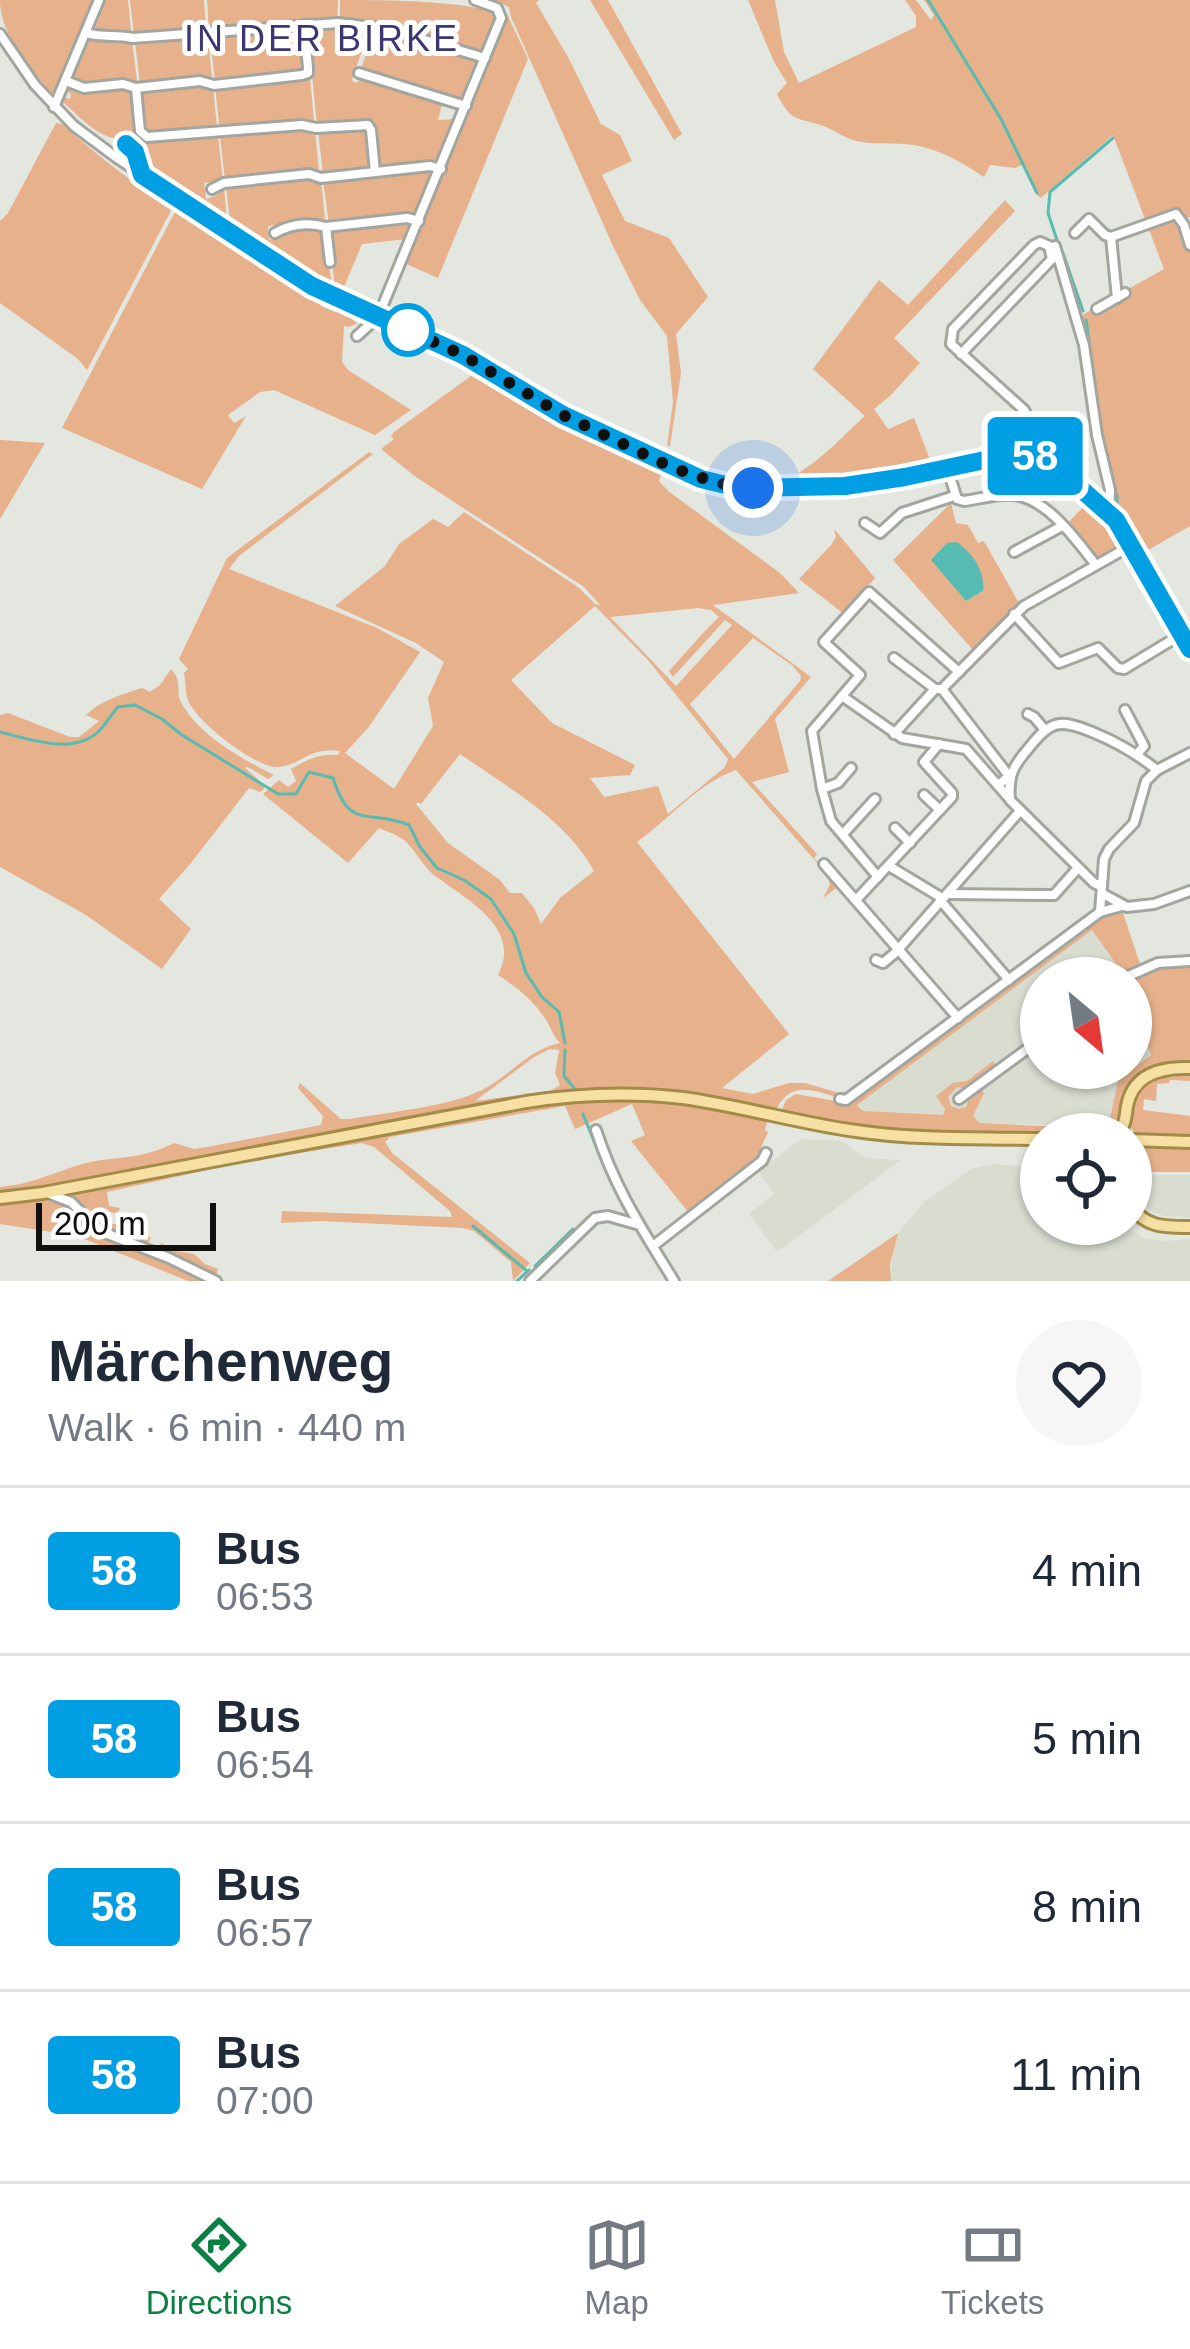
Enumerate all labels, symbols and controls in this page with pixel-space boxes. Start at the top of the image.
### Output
district label: IN DER BIRKE [184,18,460,59]
unlabelled marker [383,305,433,355]
line badge: 58 [981,417,1089,495]
text: 58 [1012,432,1058,479]
your location [723,458,783,518]
north arrow [1020,957,1152,1089]
map controls [1020,957,1152,1245]
button: locate [1020,1113,1152,1245]
scale bar [36,1197,216,1250]
text: 200 m [54,1205,146,1242]
button: heart [1016,1320,1142,1446]
text: Märchenweg [48,1329,393,1393]
text: Walk · 6 min · 440 m [48,1406,406,1449]
text: Bus [216,1523,301,1574]
text: 4 min [1032,1545,1142,1596]
text: 58 [91,1547,137,1594]
text: 06:53 [216,1575,314,1618]
text: Bus [216,1691,301,1742]
text: 5 min [1032,1713,1142,1764]
text: 58 [91,1715,137,1762]
text: 06:54 [216,1743,314,1786]
text: Bus [216,1859,301,1910]
text: 8 min [1032,1881,1142,1932]
text: 58 [91,1883,137,1930]
text: 06:57 [216,1911,314,1954]
text: Bus [216,2027,301,2078]
text: 11 min [1010,2049,1142,2100]
text: 58 [91,2051,137,2098]
text: 07:00 [216,2079,314,2122]
tab: Directions [146,2212,292,2322]
tab: Map [584,2212,650,2322]
tab: Tickets [941,2212,1044,2322]

